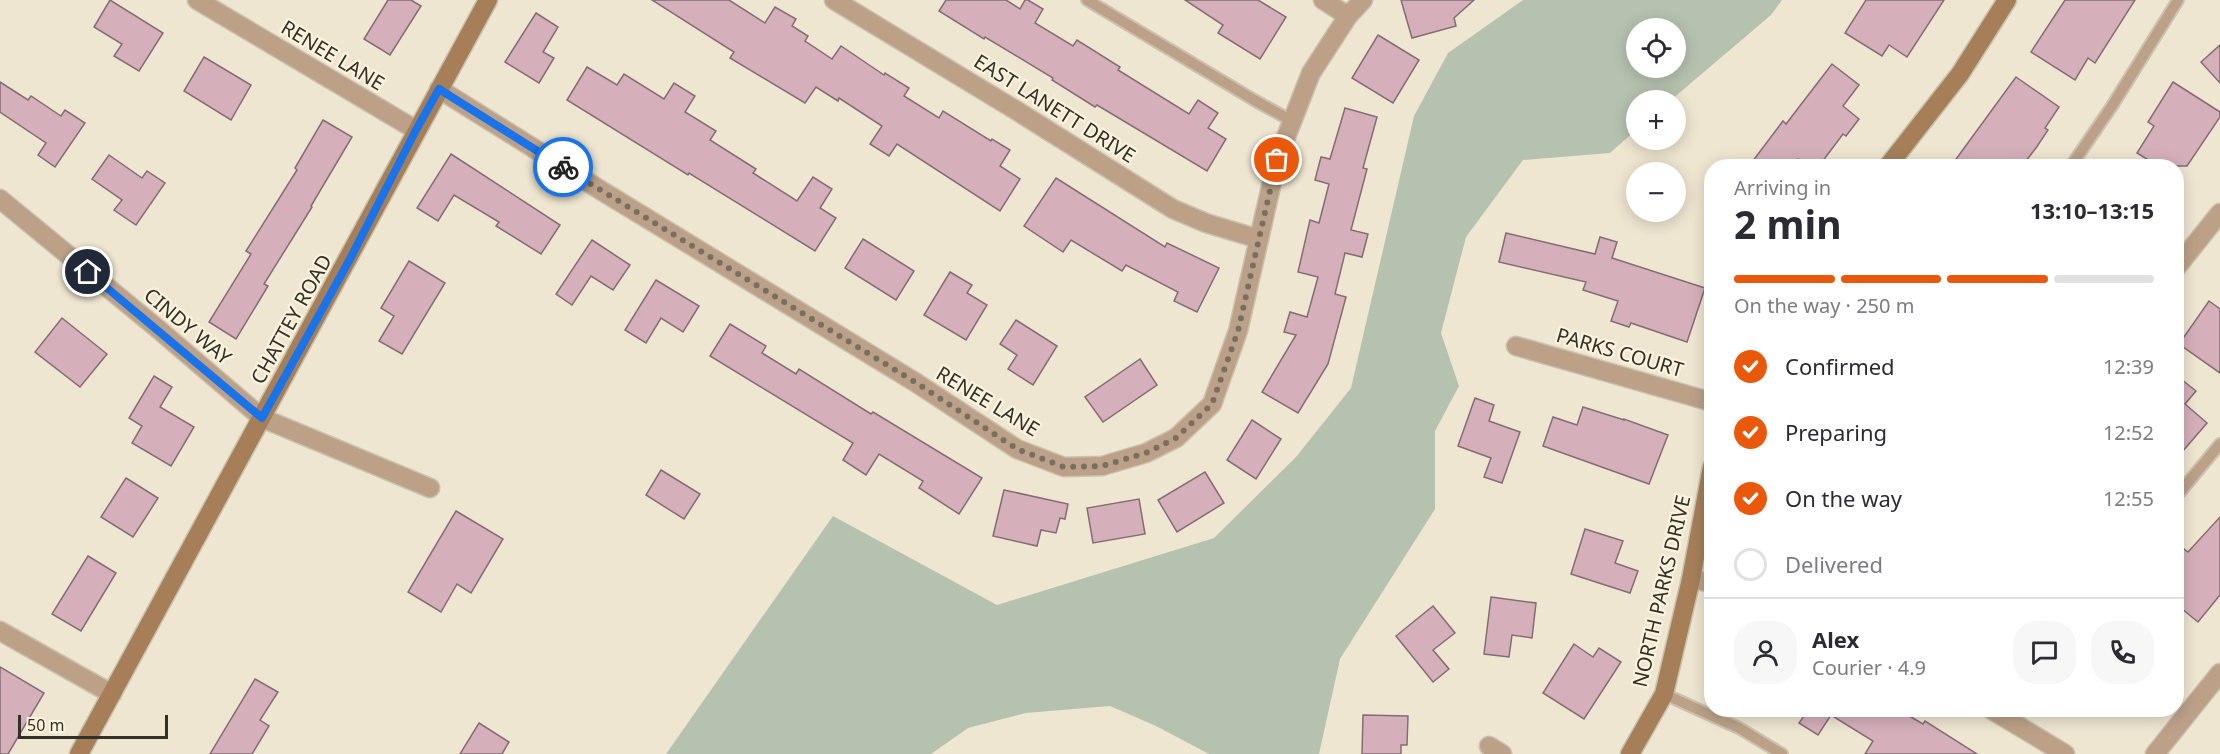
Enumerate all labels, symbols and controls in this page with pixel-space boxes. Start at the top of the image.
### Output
street label: RENEE LANE [276,14,390,96]
map controls [1626,18,1686,222]
button: locate [1626,18,1686,78]
street label: EAST LANETT DRIVE [969,47,1141,169]
button: + [1626,90,1686,150]
pin [1251,134,1302,185]
courier [533,137,593,197]
icon: bag [1260,143,1293,176]
icon: bike [547,151,580,184]
button: − [1626,162,1686,222]
text: Arriving in [1734,174,1831,201]
text: 13:10–13:15 [2030,195,2154,225]
text: 2 min [1734,197,1841,250]
pin [62,246,113,297]
street label: CHATTEY ROAD [244,249,338,389]
icon: home [71,255,104,288]
street label: CINDY WAY [139,282,238,371]
text: On the way · 250 m [1734,292,1914,319]
street label: PARKS COURT [1553,321,1687,383]
icon: check [1734,350,1767,383]
text: Confirmed [1785,351,1895,381]
text: 12:39 [2103,353,2154,380]
street label: RENEE LANE [931,360,1045,442]
icon: check [1734,416,1767,449]
text: Preparing [1785,417,1887,447]
text: 12:52 [2103,419,2154,446]
icon: check [1734,482,1767,515]
text: On the way [1785,483,1902,513]
text: 12:55 [2103,485,2154,512]
street label: NORTH PARKS DRIVE [1626,492,1696,690]
text: Delivered [1785,549,1883,579]
button: person [1734,621,1797,684]
button: chat [2013,621,2076,684]
button: phone [2091,621,2154,684]
text: Alex [1812,624,1859,654]
text: Courier · 4.9 [1812,654,1926,681]
scale bar [18,712,168,740]
text: 50 m [27,714,64,736]

